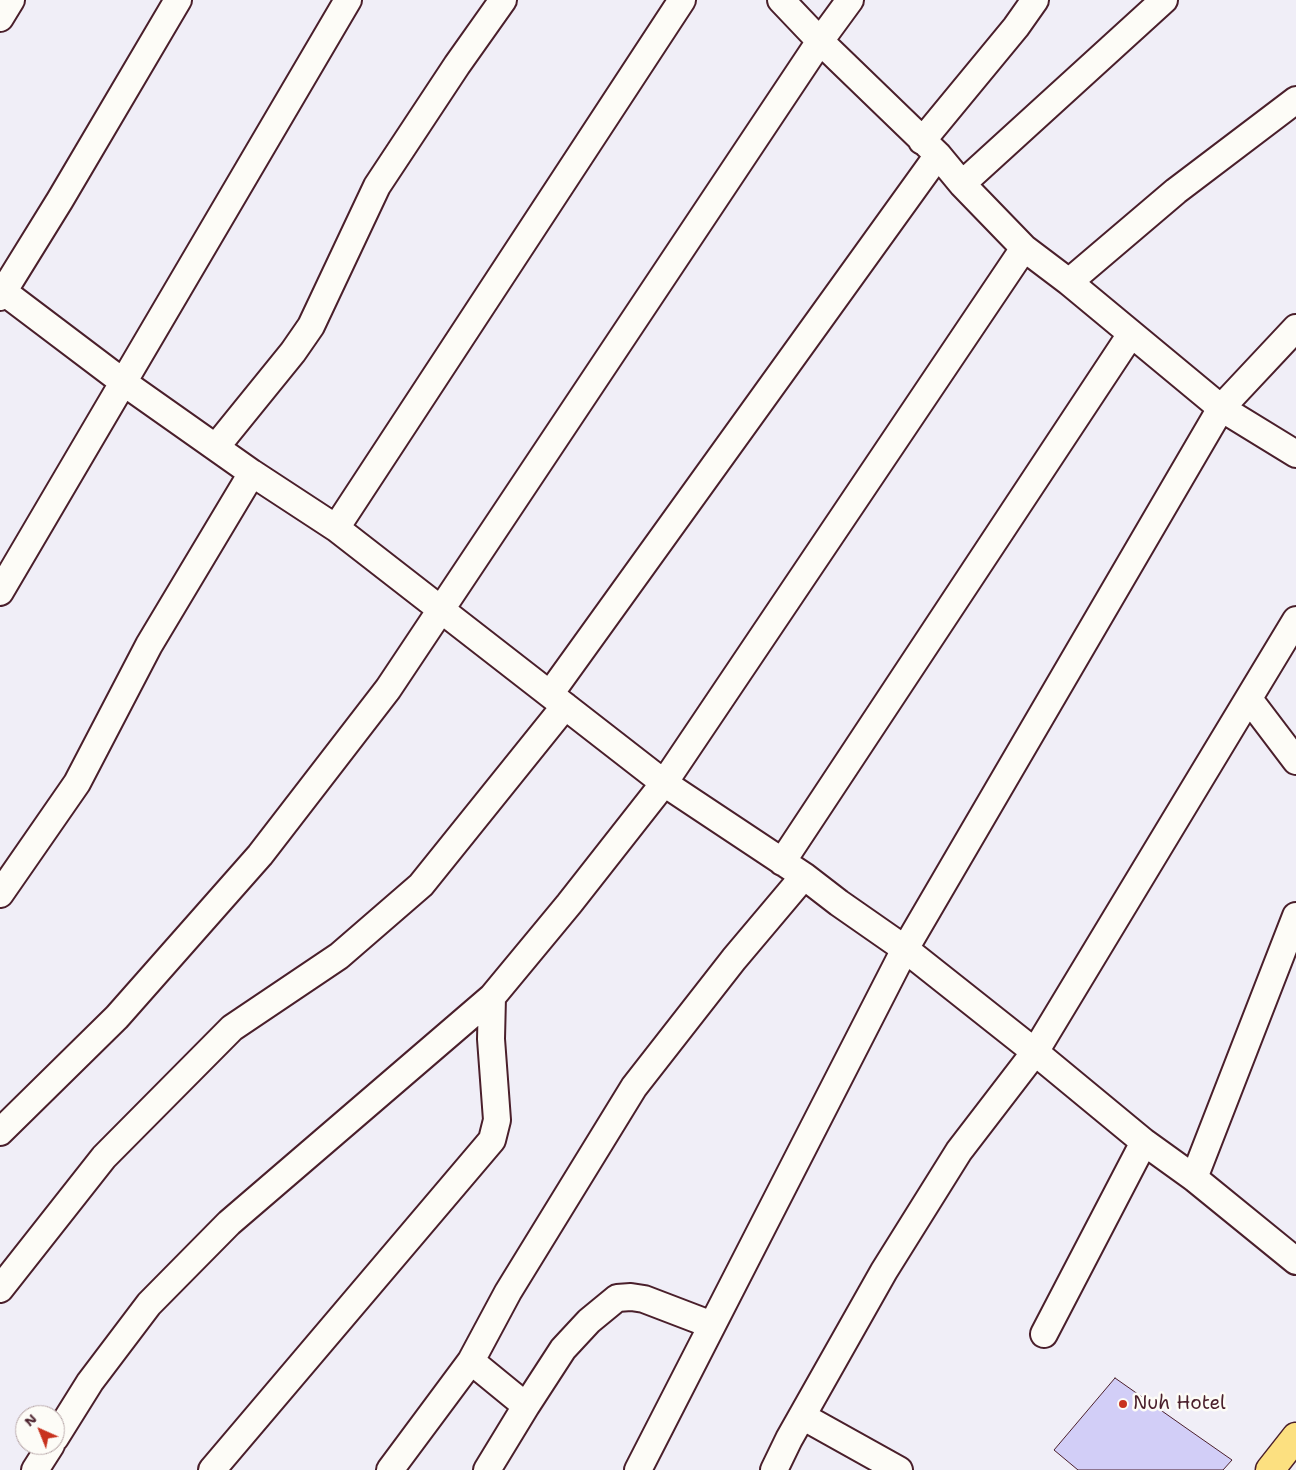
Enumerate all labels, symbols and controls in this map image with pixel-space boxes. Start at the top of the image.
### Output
place label: Nuh Hotel [1133,1393,1226,1415]
marker: Nuh Hotel [1117,1398,1129,1410]
north arrow [15,1405,65,1455]
text: N [20,1410,41,1430]

